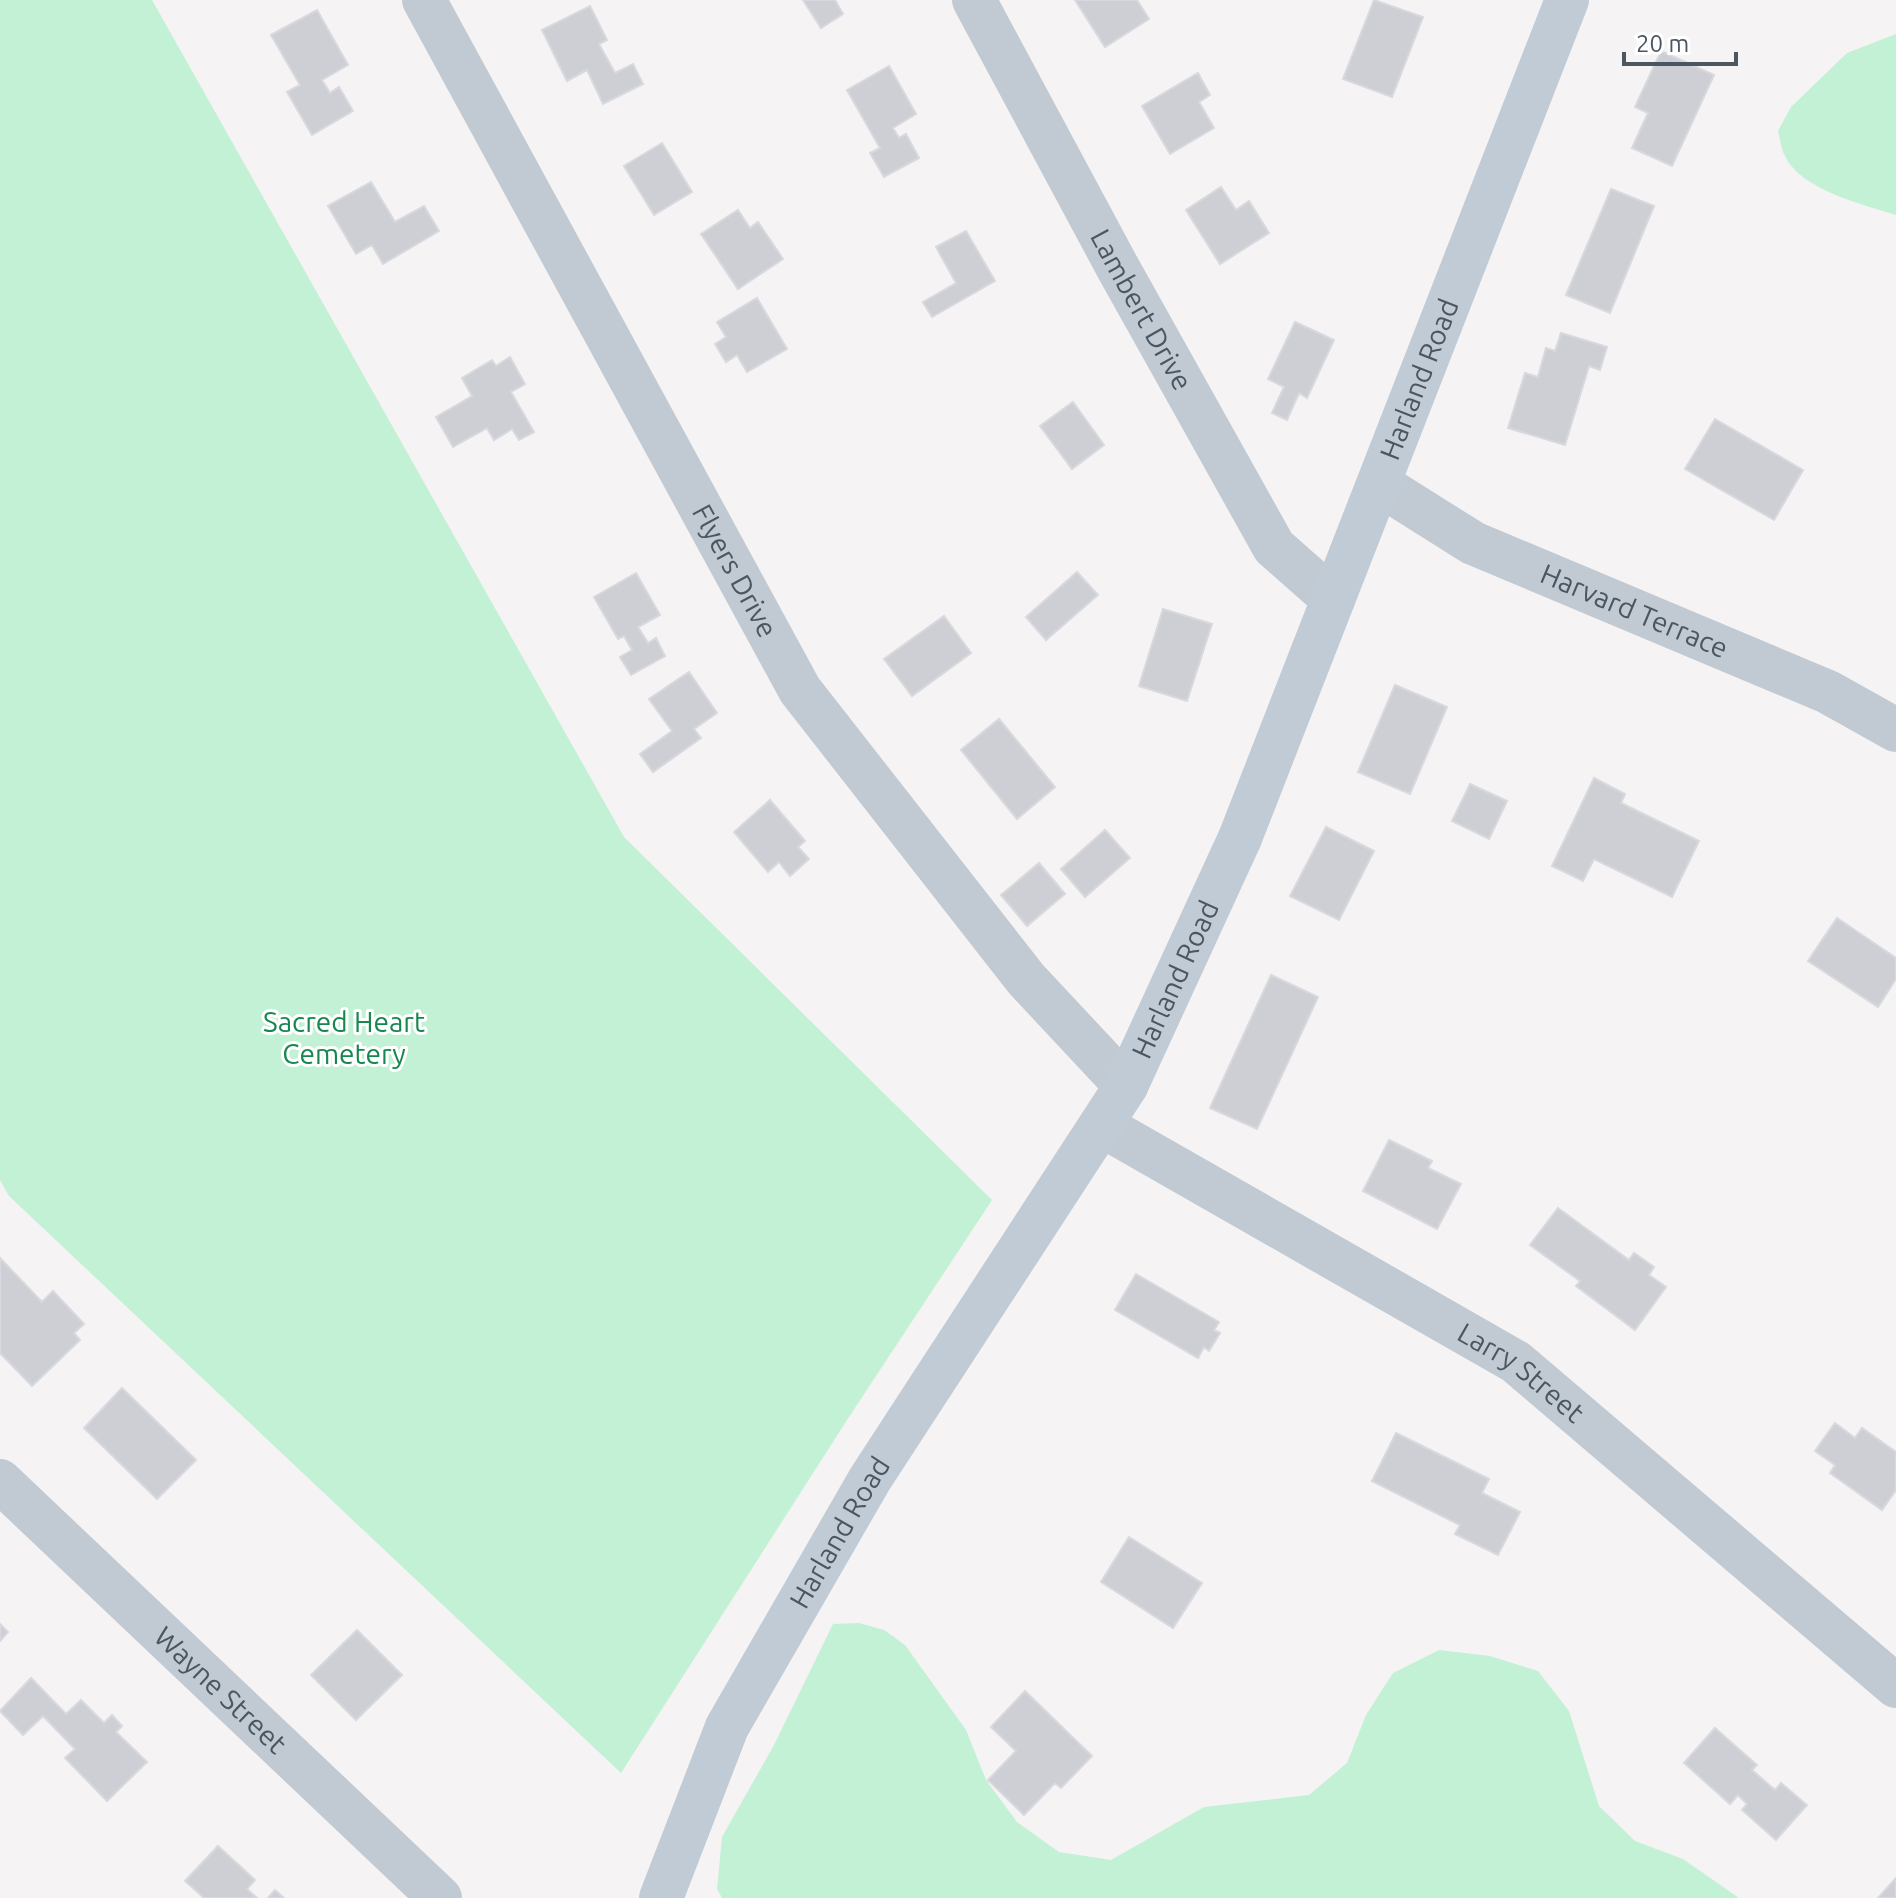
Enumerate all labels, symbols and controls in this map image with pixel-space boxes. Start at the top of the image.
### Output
scale bar [1624,16,1736,66]
text: 20 m [1636,30,1689,57]
street label: Lambert Drive [1085,224,1199,395]
street label: Harland Road [1373,294,1464,464]
street label: Flyers Drive [687,499,784,642]
street label: Harvard Terrace [1536,557,1733,663]
street label: Harland Road [1125,896,1224,1063]
park label: Sacred Heart Cemetery [263,1006,425,1069]
street label: Larry Street [1453,1316,1591,1428]
street label: Harland Road [783,1451,895,1613]
street label: Wayne Street [149,1620,293,1759]

